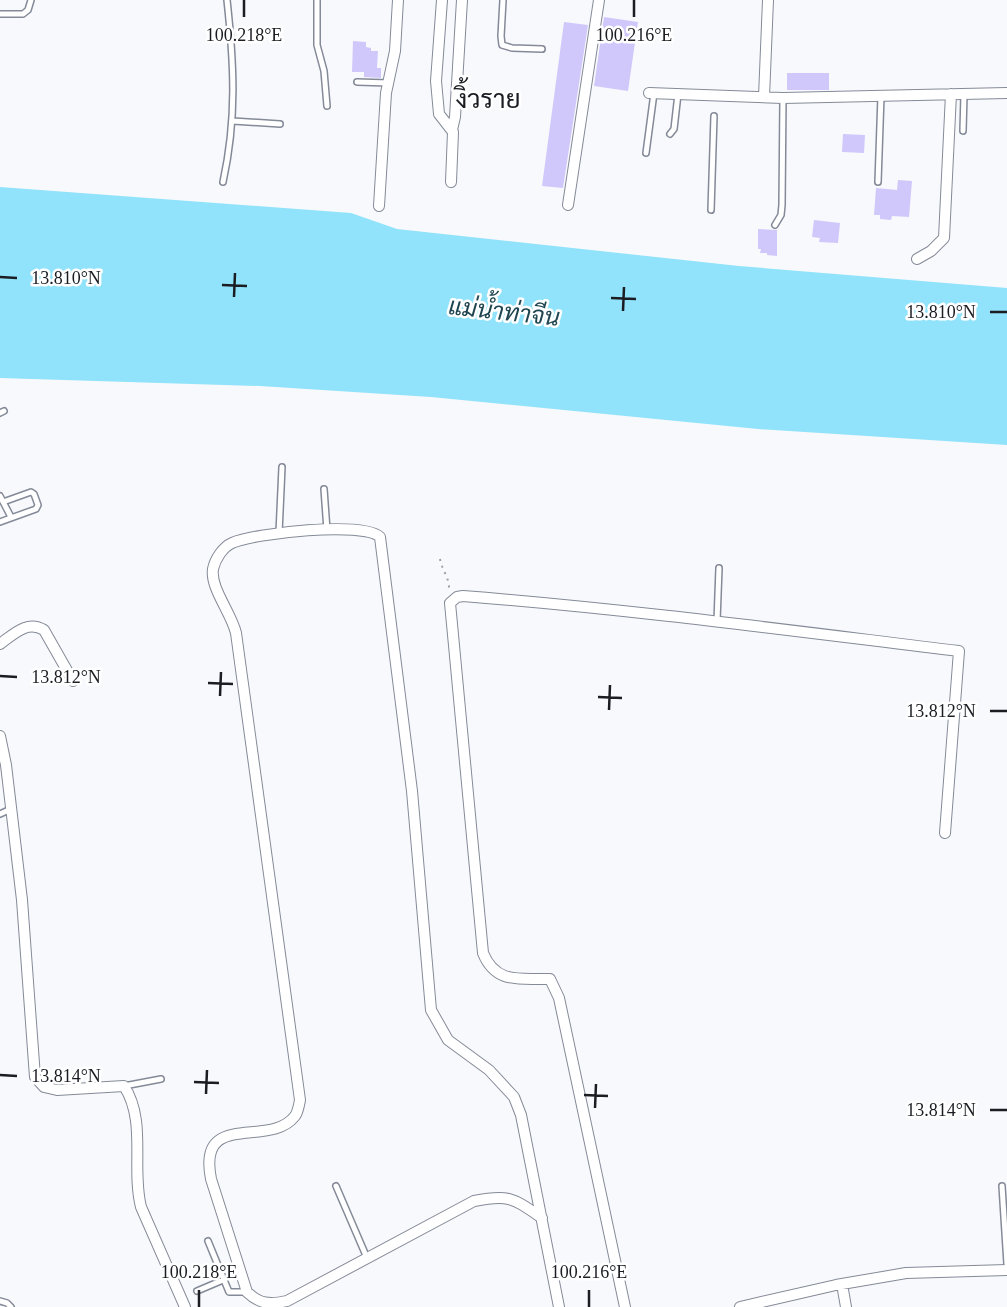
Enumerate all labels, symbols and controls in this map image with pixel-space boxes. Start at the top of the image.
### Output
text: 100.218°E [206,25,282,45]
text: 100.216°E [596,25,672,45]
district label: งิ้วราย [453,77,521,114]
text: 13.810°N [31,268,101,288]
water label: แม่น้ำท่าจีน [447,286,562,331]
text: 13.810°N [906,302,976,322]
text: 13.812°N [31,667,101,687]
text: 13.812°N [906,701,976,721]
text: 13.814°N [31,1066,101,1086]
text: 13.814°N [906,1100,976,1120]
text: 100.218°E [161,1262,237,1282]
text: 100.216°E [551,1262,627,1282]

